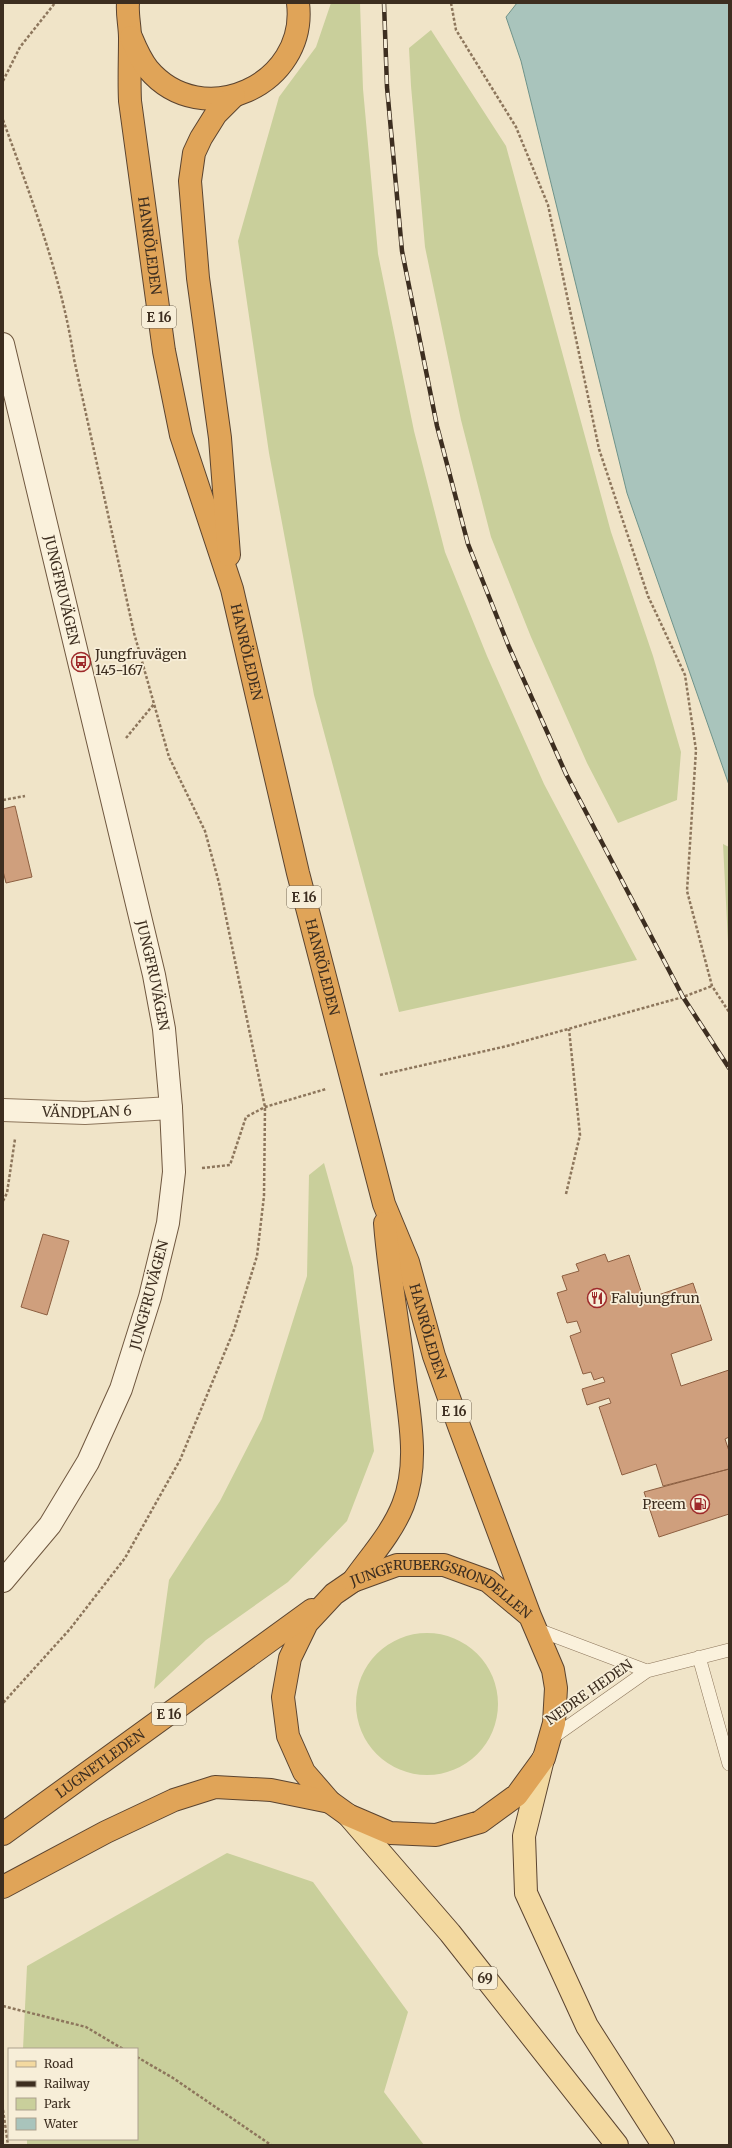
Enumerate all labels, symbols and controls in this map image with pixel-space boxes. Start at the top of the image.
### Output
street label: HANRÖLEDEN [134,195,165,296]
road number: E 16 [142,306,176,328]
street label: JUNGFRUVÄGEN [40,532,84,647]
street label: HANRÖLEDEN [227,602,267,702]
place label: Jungfruvägen 145-167 [94,645,187,679]
bus stop icon: Jungfruvägen 145-167 [70,651,92,673]
road number: E 16 [287,886,321,908]
street label: JUNGFRUVÄGEN [132,917,173,1032]
street label: HANRÖLEDEN [301,917,344,1017]
street label: VÄNDPLAN 6 [41,1101,132,1122]
street label: JUNGFRUVÄGEN [125,1238,172,1353]
street label: HANRÖLEDEN [405,1282,451,1382]
restaurant icon: Falujungfrun [586,1287,608,1309]
place label: Falujungfrun [611,1289,700,1307]
road number: E 16 [437,1400,471,1422]
fuel station icon: Preem [689,1493,711,1515]
place label: Preem [642,1495,686,1513]
street label: JUNGFRUBERGSRONDELLEN [347,1555,535,1623]
street label: NEDRE HEDEN [542,1655,636,1729]
road number: E 16 [152,1703,186,1725]
street label: LUGNETLEDEN [52,1725,148,1802]
road number: 69 [473,1967,497,1989]
legend [8,2048,138,2140]
text: Road [44,2056,73,2071]
text: Railway [44,2076,90,2091]
text: Park [44,2096,71,2111]
text: Water [43,2116,79,2131]

